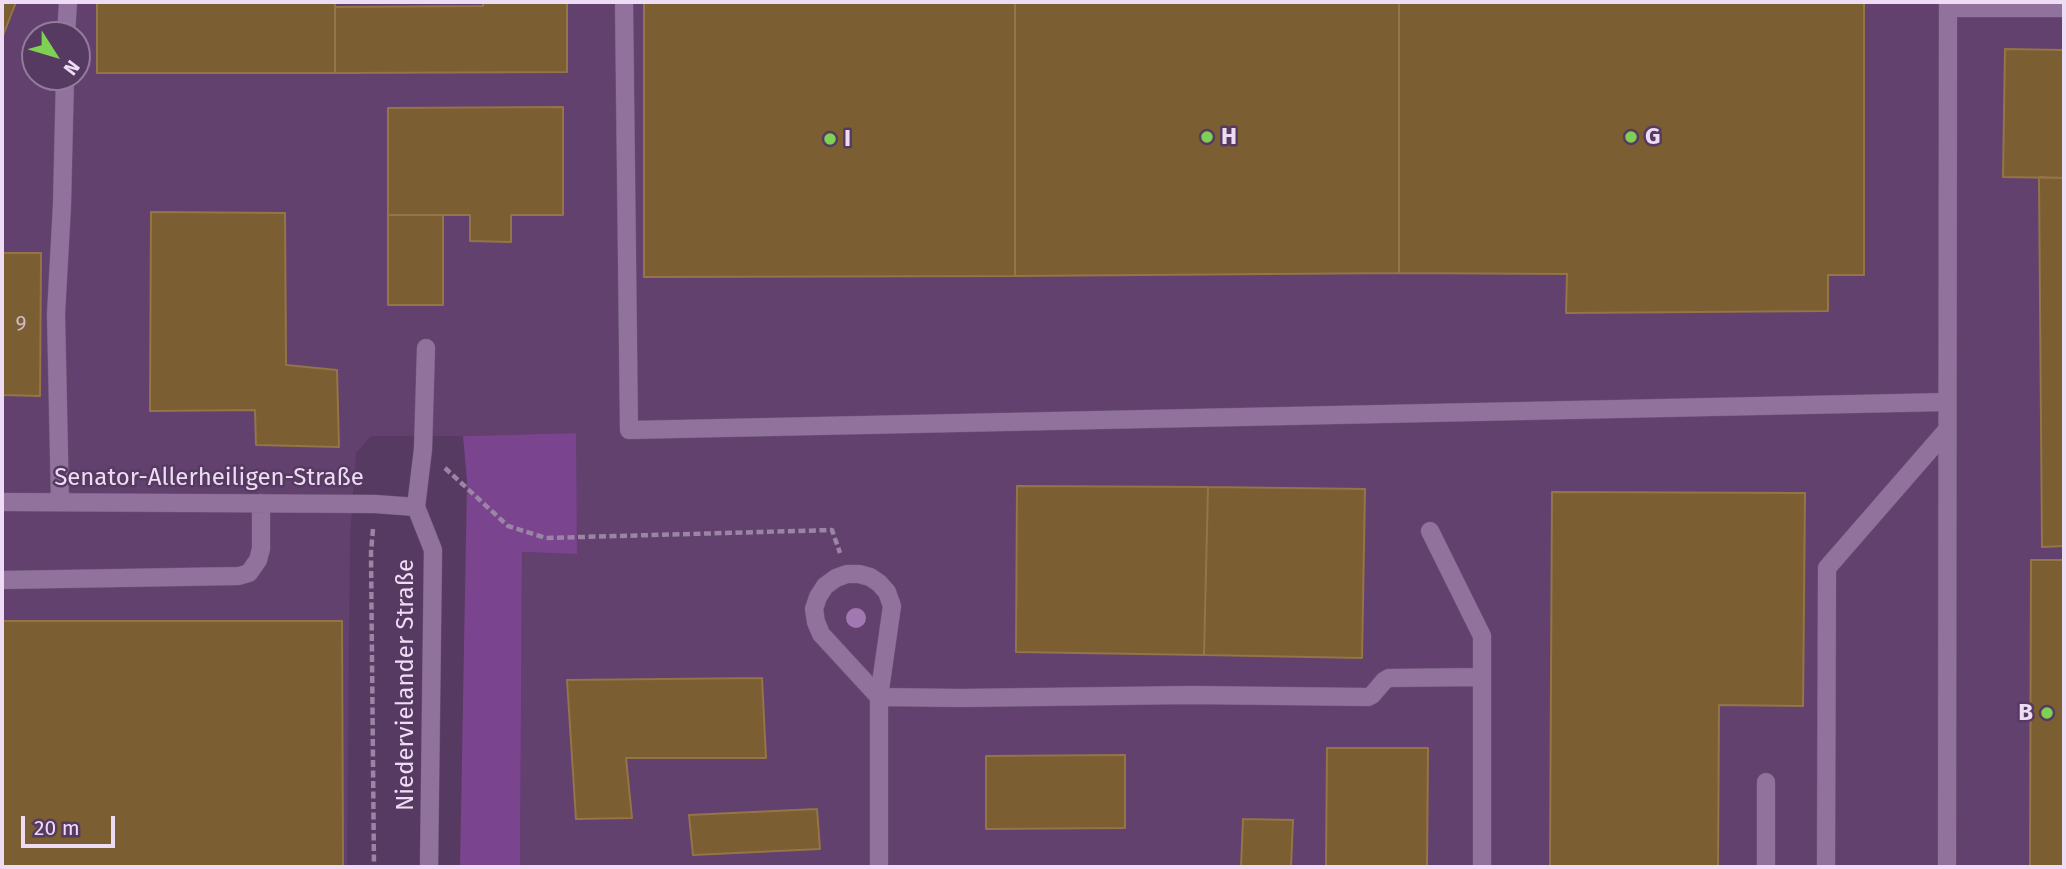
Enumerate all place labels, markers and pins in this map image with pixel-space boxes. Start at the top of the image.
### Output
place label: H [1221,123,1237,151]
place label: G [1645,123,1660,151]
place label: I [844,125,851,153]
marker: H [1199,129,1215,145]
marker: G [1623,129,1639,145]
marker: I [822,131,838,147]
place label: B [2018,699,2033,727]
marker: B [2039,705,2055,721]

